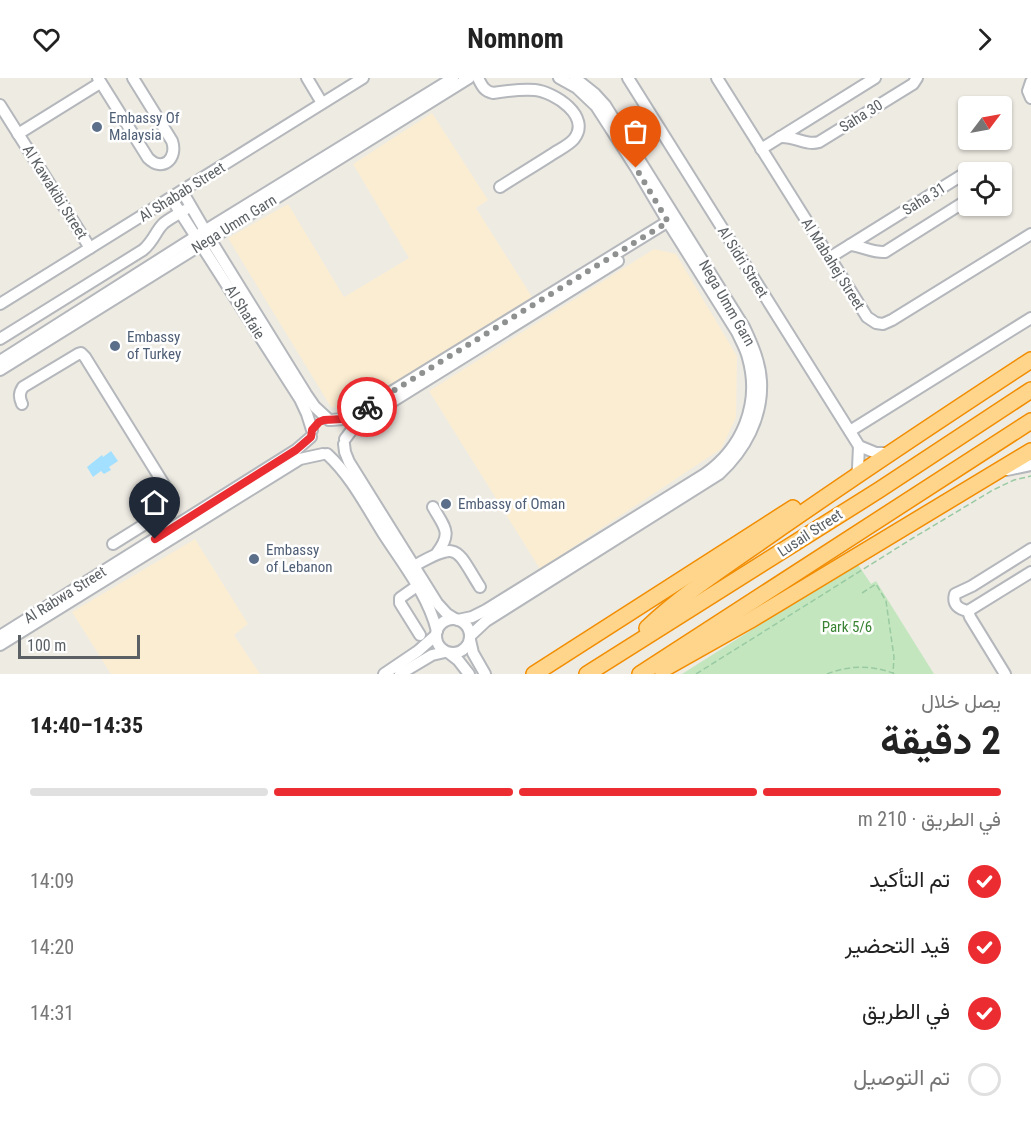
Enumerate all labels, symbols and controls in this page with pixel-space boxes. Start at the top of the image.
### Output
icon: heart [30,23,63,56]
text: Nomnom [467,23,564,55]
icon: forward [968,23,1001,56]
street label: Saha 30 [836,96,886,136]
north arrow [958,96,1012,150]
map controls [958,96,1012,216]
pin [610,106,661,168]
place label: Embassy Of Malaysia [109,109,180,144]
icon: bag [619,115,652,148]
marker: Embassy Of Malaysia [90,120,104,134]
street label: Al Kawakibi Street [19,142,91,242]
street label: Al Shabab Street [136,158,228,226]
button: locate [958,162,1012,216]
street label: Saha 31 [899,179,949,219]
street label: Nega Umm Garn [188,191,280,257]
street label: Al Mabahej Street [798,215,868,313]
street label: Al Sidri Street [714,223,772,301]
street label: Nega Umm Garn [695,257,759,349]
street label: Al Shafaie [221,282,269,342]
place label: Embassy of Turkey [127,328,181,363]
marker: Embassy of Turkey [108,339,122,353]
courier [337,377,397,437]
icon: bike [351,391,384,424]
pin [129,477,180,539]
icon: home [138,486,171,519]
place label: Embassy of Oman [458,495,565,513]
marker: Embassy of Oman [439,497,453,511]
street label: Lusail Street [774,505,846,561]
place label: Embassy of Lebanon [266,541,333,576]
marker: Embassy of Lebanon [247,552,261,566]
street label: Al Rabwa Street [21,563,109,627]
park label: Park 5/6 [822,618,872,636]
scale bar [18,632,140,660]
text: 100 m [27,636,66,655]
text: يصل خلال [921,689,1001,713]
text: 14:35–14:40 [30,713,143,738]
text: 2 دقيقة [880,718,1001,764]
text: في الطريق · 210 m [858,807,1001,831]
icon: check [968,865,1001,898]
text: تم التأكيد [869,867,950,892]
text: 14:09 [30,869,74,893]
icon: check [968,931,1001,964]
text: قيد التحضير [845,933,950,958]
text: 14:20 [30,935,74,959]
icon: check [968,997,1001,1030]
text: في الطريق [862,999,950,1024]
text: 14:31 [30,1001,74,1025]
text: تم التوصيل [853,1065,950,1090]

